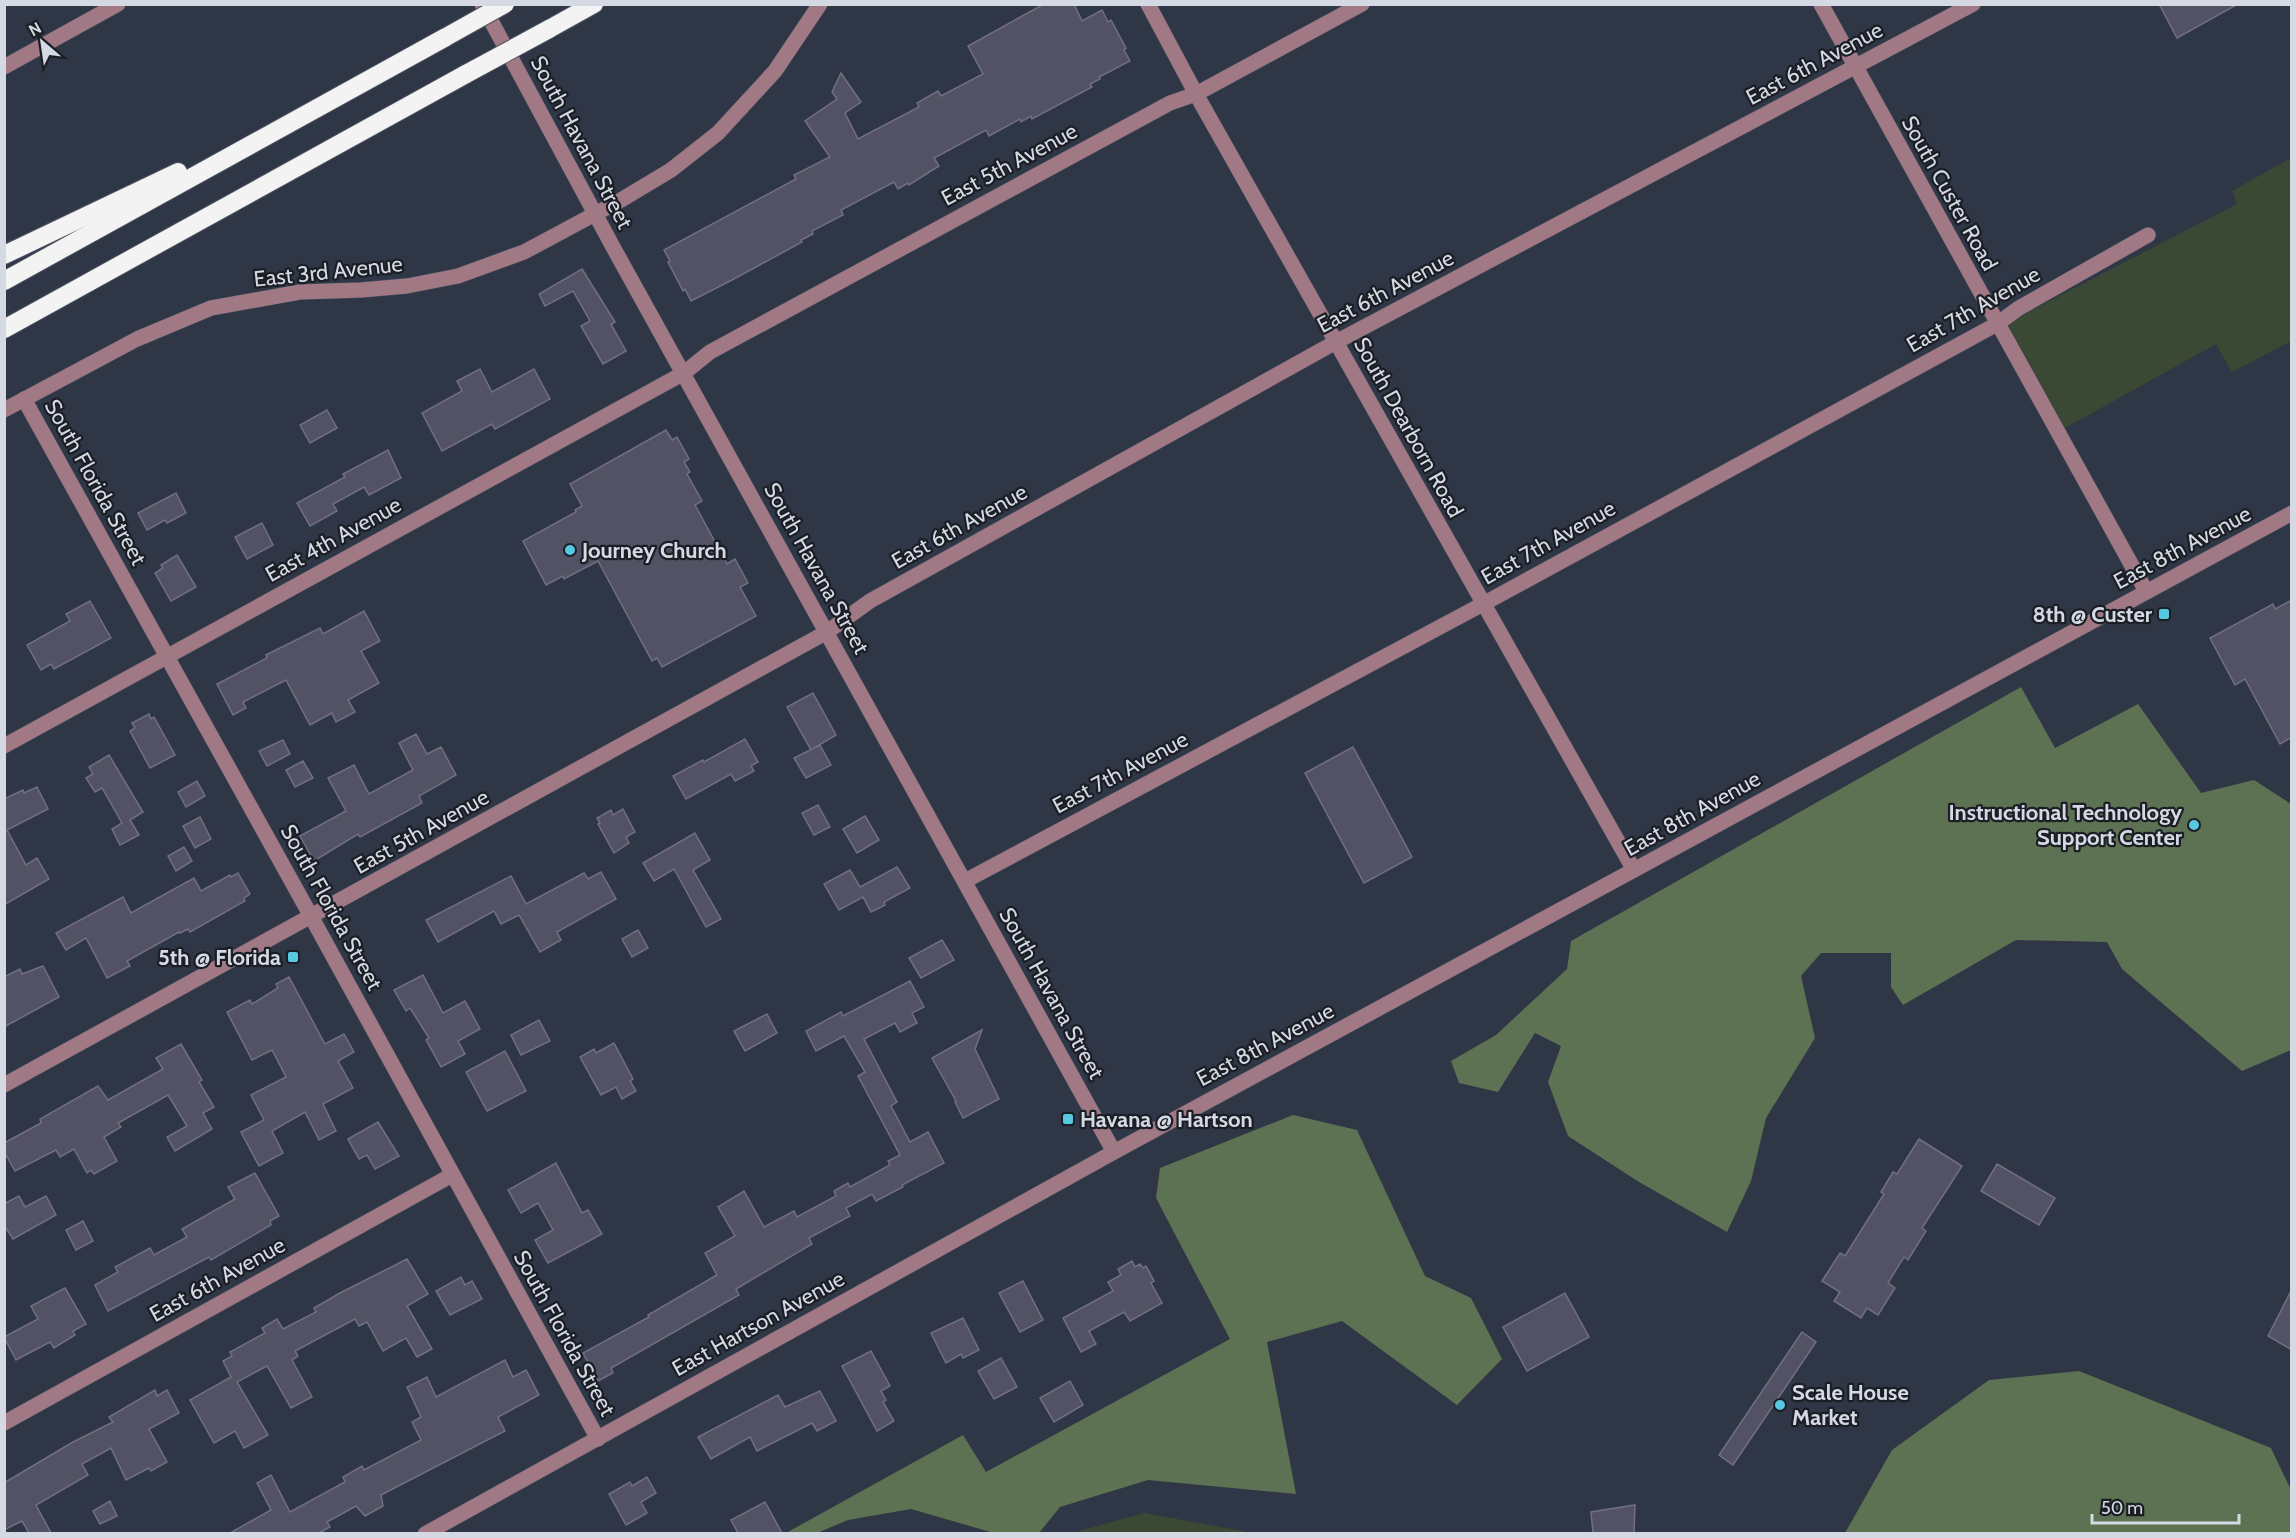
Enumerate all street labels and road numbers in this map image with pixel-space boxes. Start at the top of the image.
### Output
street label: East 6th Avenue [1741,16,1887,111]
street label: South Havana Street [525,51,639,234]
street label: South Custer Road [1896,111,2003,275]
street label: East 5th Avenue [937,117,1082,212]
street label: East 6th Avenue [1312,244,1458,339]
street label: East 3rd Avenue [252,250,404,293]
street label: East 7th Avenue [1902,260,2045,358]
street label: South Dearborn Road [1348,333,1469,522]
street label: South Florida Street [39,395,153,570]
street label: South Havana Street [758,478,875,659]
street label: East 6th Avenue [887,478,1032,575]
street label: East 4th Avenue [261,491,406,588]
street label: East 7th Avenue [1476,494,1620,590]
street label: East 8th Avenue [2109,500,2256,595]
street label: East 7th Avenue [1048,725,1193,819]
street label: East 8th Avenue [1619,765,1765,862]
street label: East 5th Avenue [349,783,493,880]
street label: South Florida Street [275,820,389,995]
street label: South Havana Street [993,903,1110,1084]
street label: East 8th Avenue [1192,997,1339,1092]
street label: East 6th Avenue [145,1231,290,1328]
street label: South Florida Street [508,1246,622,1421]
street label: East Hartson Avenue [667,1265,849,1382]

